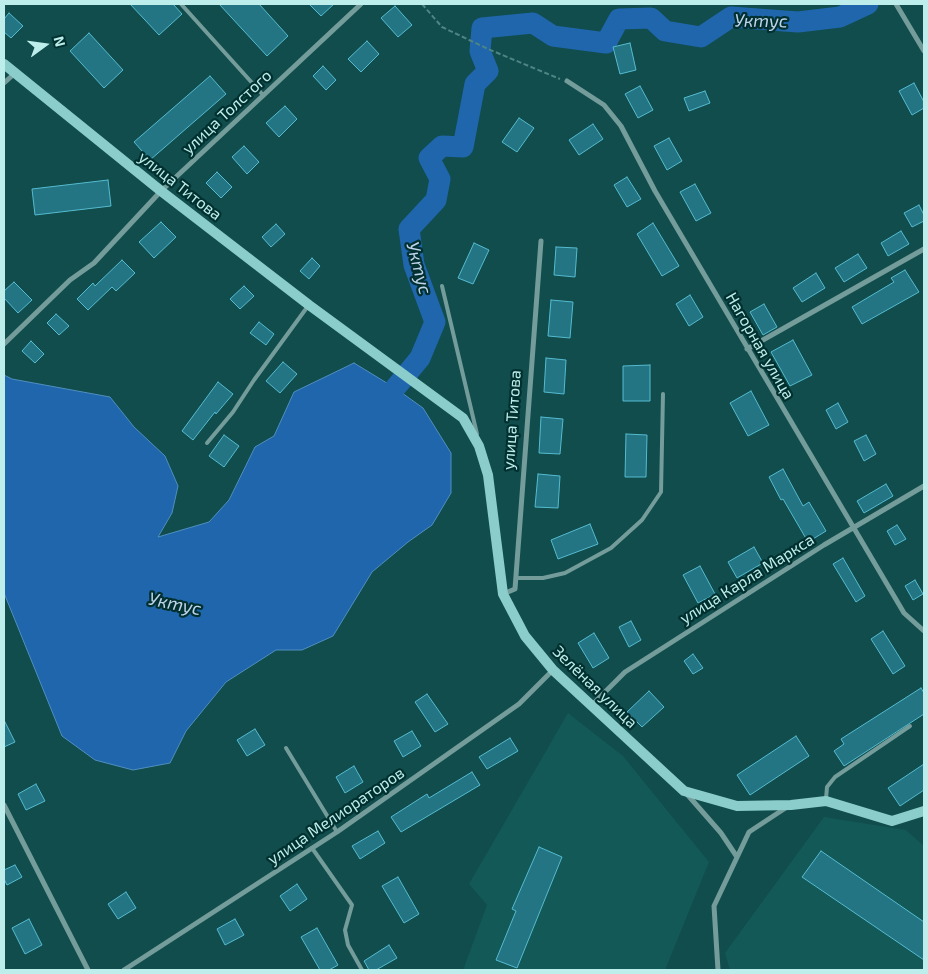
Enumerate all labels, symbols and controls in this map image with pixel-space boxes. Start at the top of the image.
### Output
water label: Уктус [734,10,788,32]
north arrow [20,20,70,70]
text: N [51,34,70,48]
street label: улица Толстого [178,66,276,158]
street label: улица Титова [135,148,225,224]
water label: Уктус [402,239,436,297]
street label: Нагорная улица [722,289,798,403]
street label: улица Титова [499,369,525,471]
street label: улица Карла Маркса [676,530,818,628]
water label: Уктус [147,588,203,620]
street label: Зелёная улица [549,642,641,732]
street label: улица Мелиораторов [264,763,408,869]

